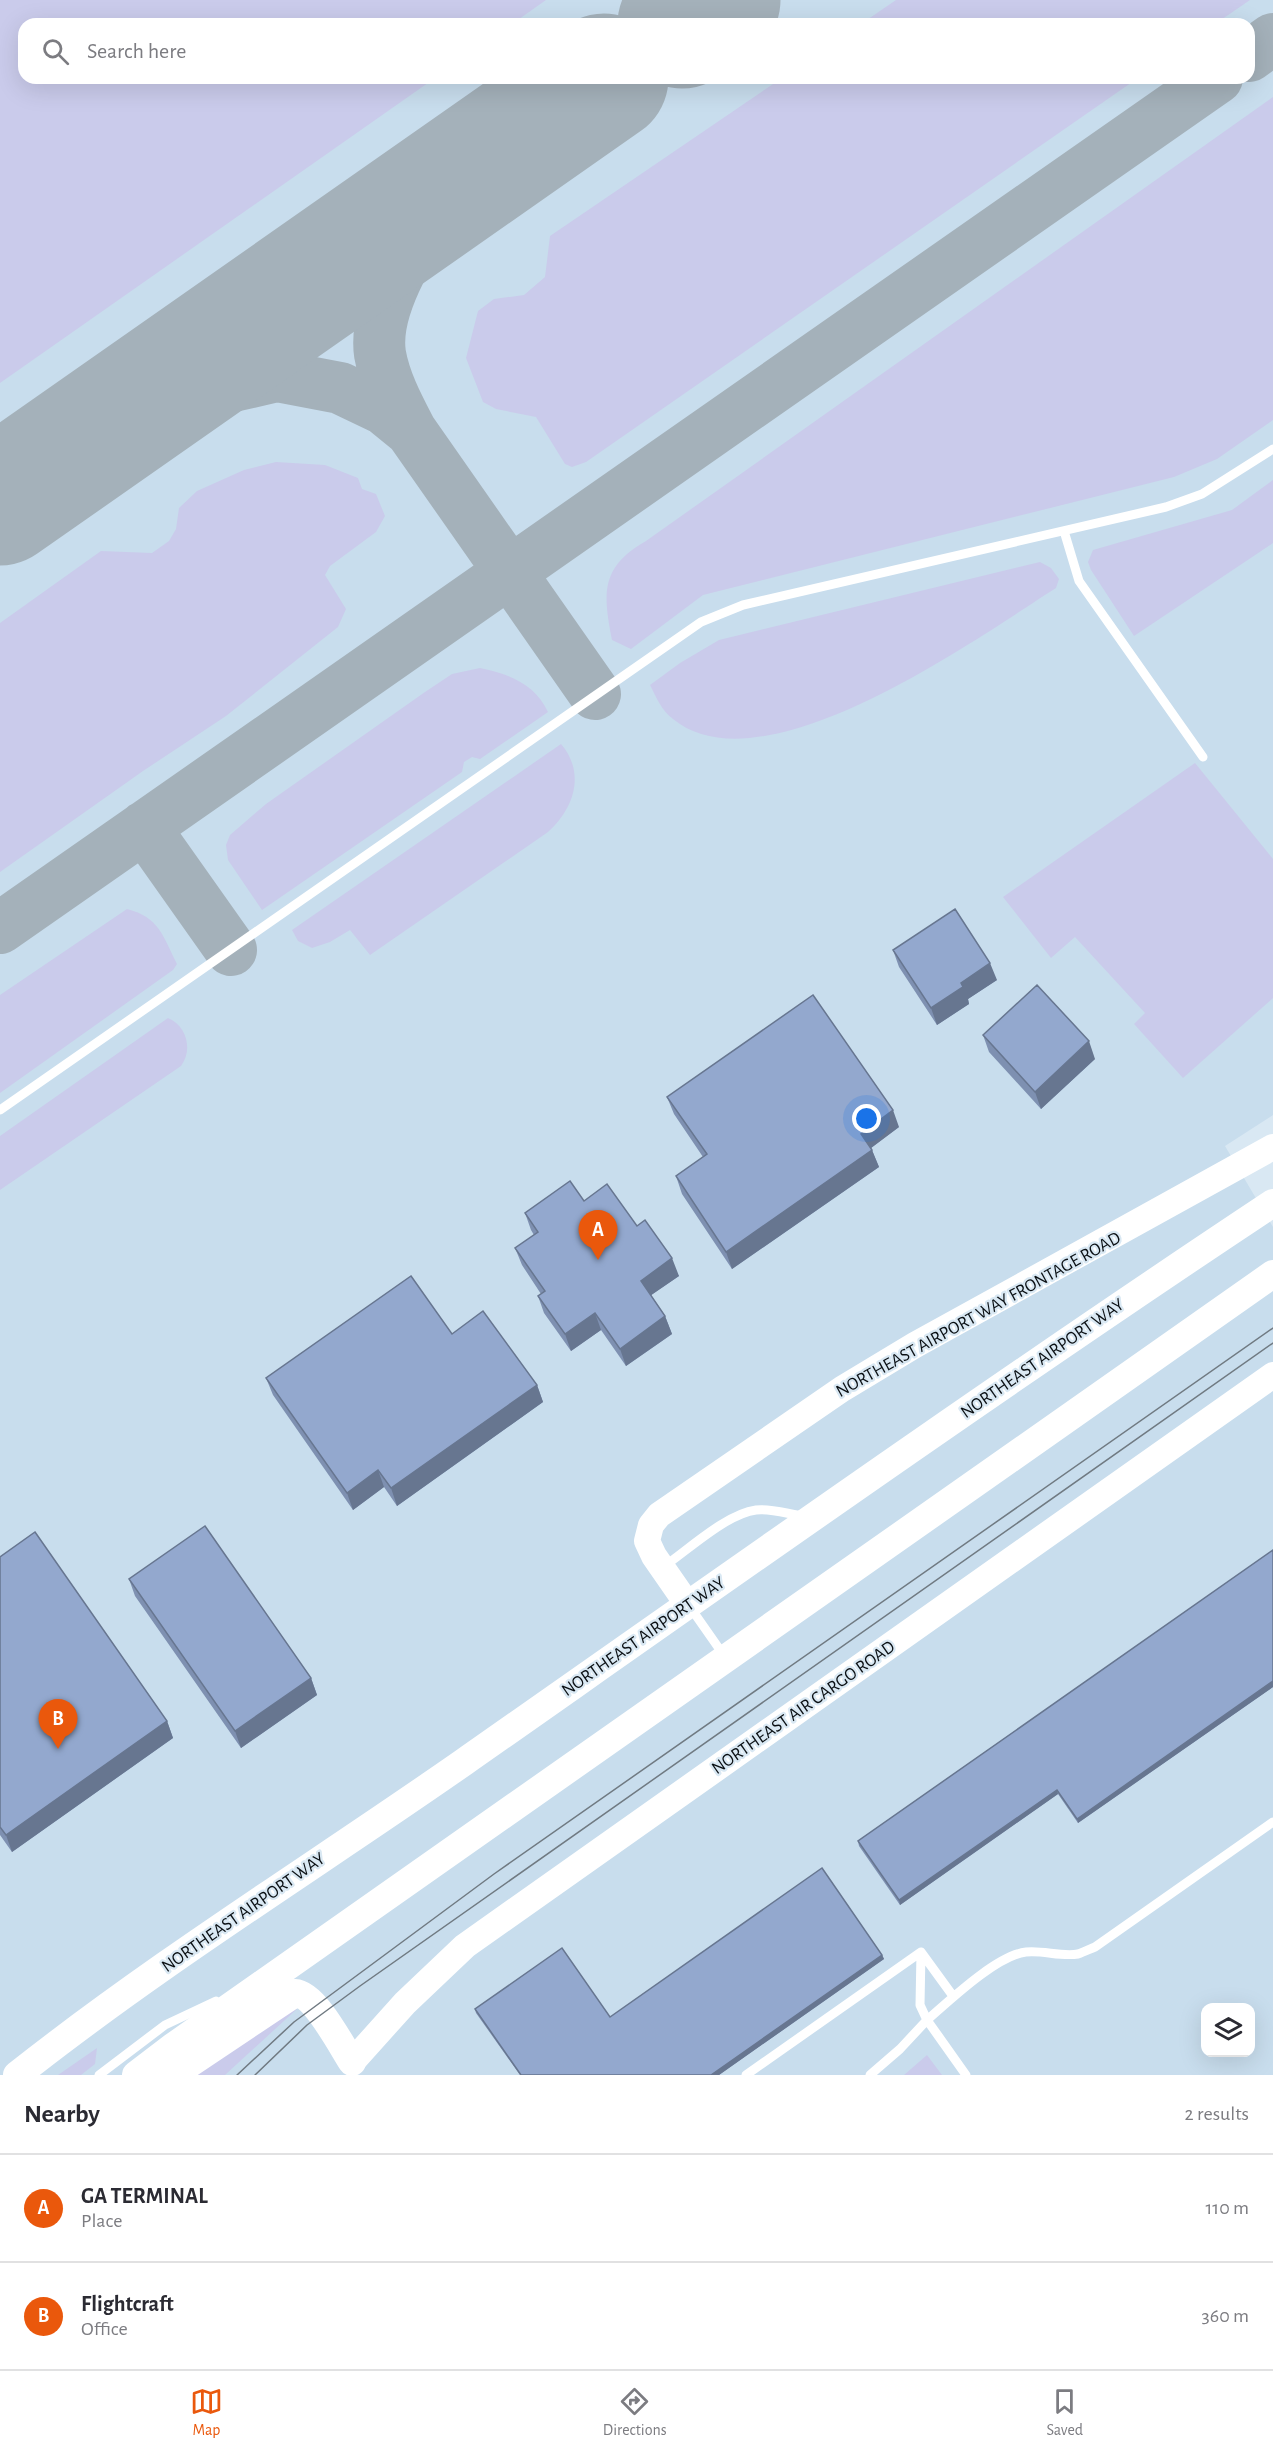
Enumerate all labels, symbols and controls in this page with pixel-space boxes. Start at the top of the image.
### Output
search box [18,18,1255,84]
icon: search [39,35,72,68]
text: Search here [87,40,186,62]
your location [852,1104,881,1133]
pin: A [578,1210,618,1260]
street label: NORTHEAST AIRPORT WAY FRONTAGE ROAD [832,1226,1124,1402]
street label: NORTHEAST AIRPORT WAY [956,1293,1128,1423]
street label: NORTHEAST AIRPORT WAY [559,1573,729,1700]
street label: NORTHEAST AIR CARGO ROAD [709,1638,898,1778]
pin: B [38,1700,78,1749]
street label: NORTHEAST AIRPORT WAY [159,1849,329,1976]
map controls [1201,2003,1255,2057]
button: layers [1201,2003,1255,2057]
text: Nearby [24,2101,100,2127]
text: 2 results [1185,2104,1249,2124]
text: GA TERMINAL [81,2185,208,2207]
text: A [38,2198,50,2218]
text: 110 m [1205,2198,1249,2218]
text: Place [81,2211,122,2231]
text: Flightcraft [81,2293,174,2315]
text: B [38,2306,49,2326]
text: 360 m [1202,2306,1249,2326]
text: Office [81,2319,128,2339]
tab: Map [190,2385,223,2440]
tab: Directions [603,2385,667,2440]
tab: Saved [1046,2385,1083,2440]

